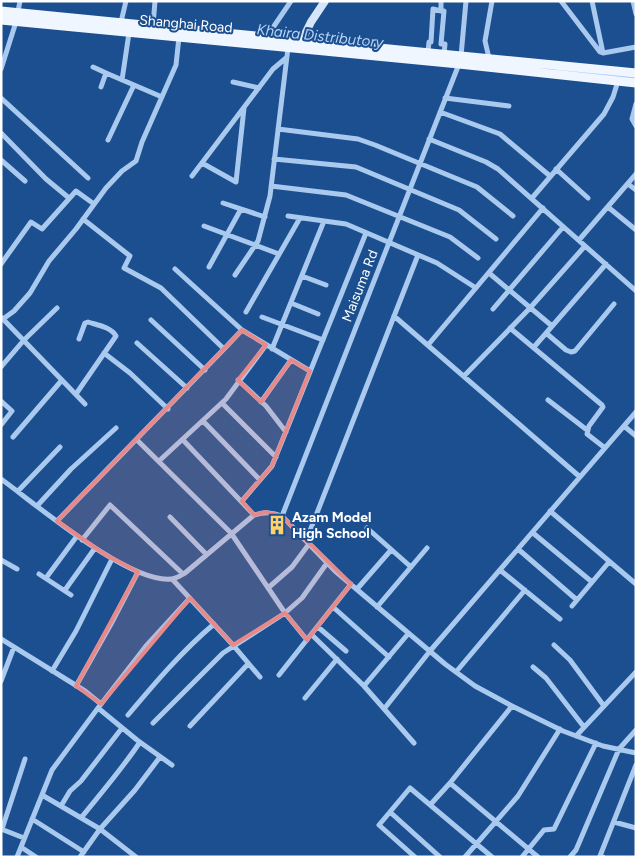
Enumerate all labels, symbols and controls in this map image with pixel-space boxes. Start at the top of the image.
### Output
street label: Shanghai Road [139,11,233,37]
water label: Khaira Distributory [256,20,385,52]
street label: Maisuma Rd [338,247,382,325]
place label: Azam Model High School [292,509,371,542]
building icon: Azam Model High School [266,514,288,536]

